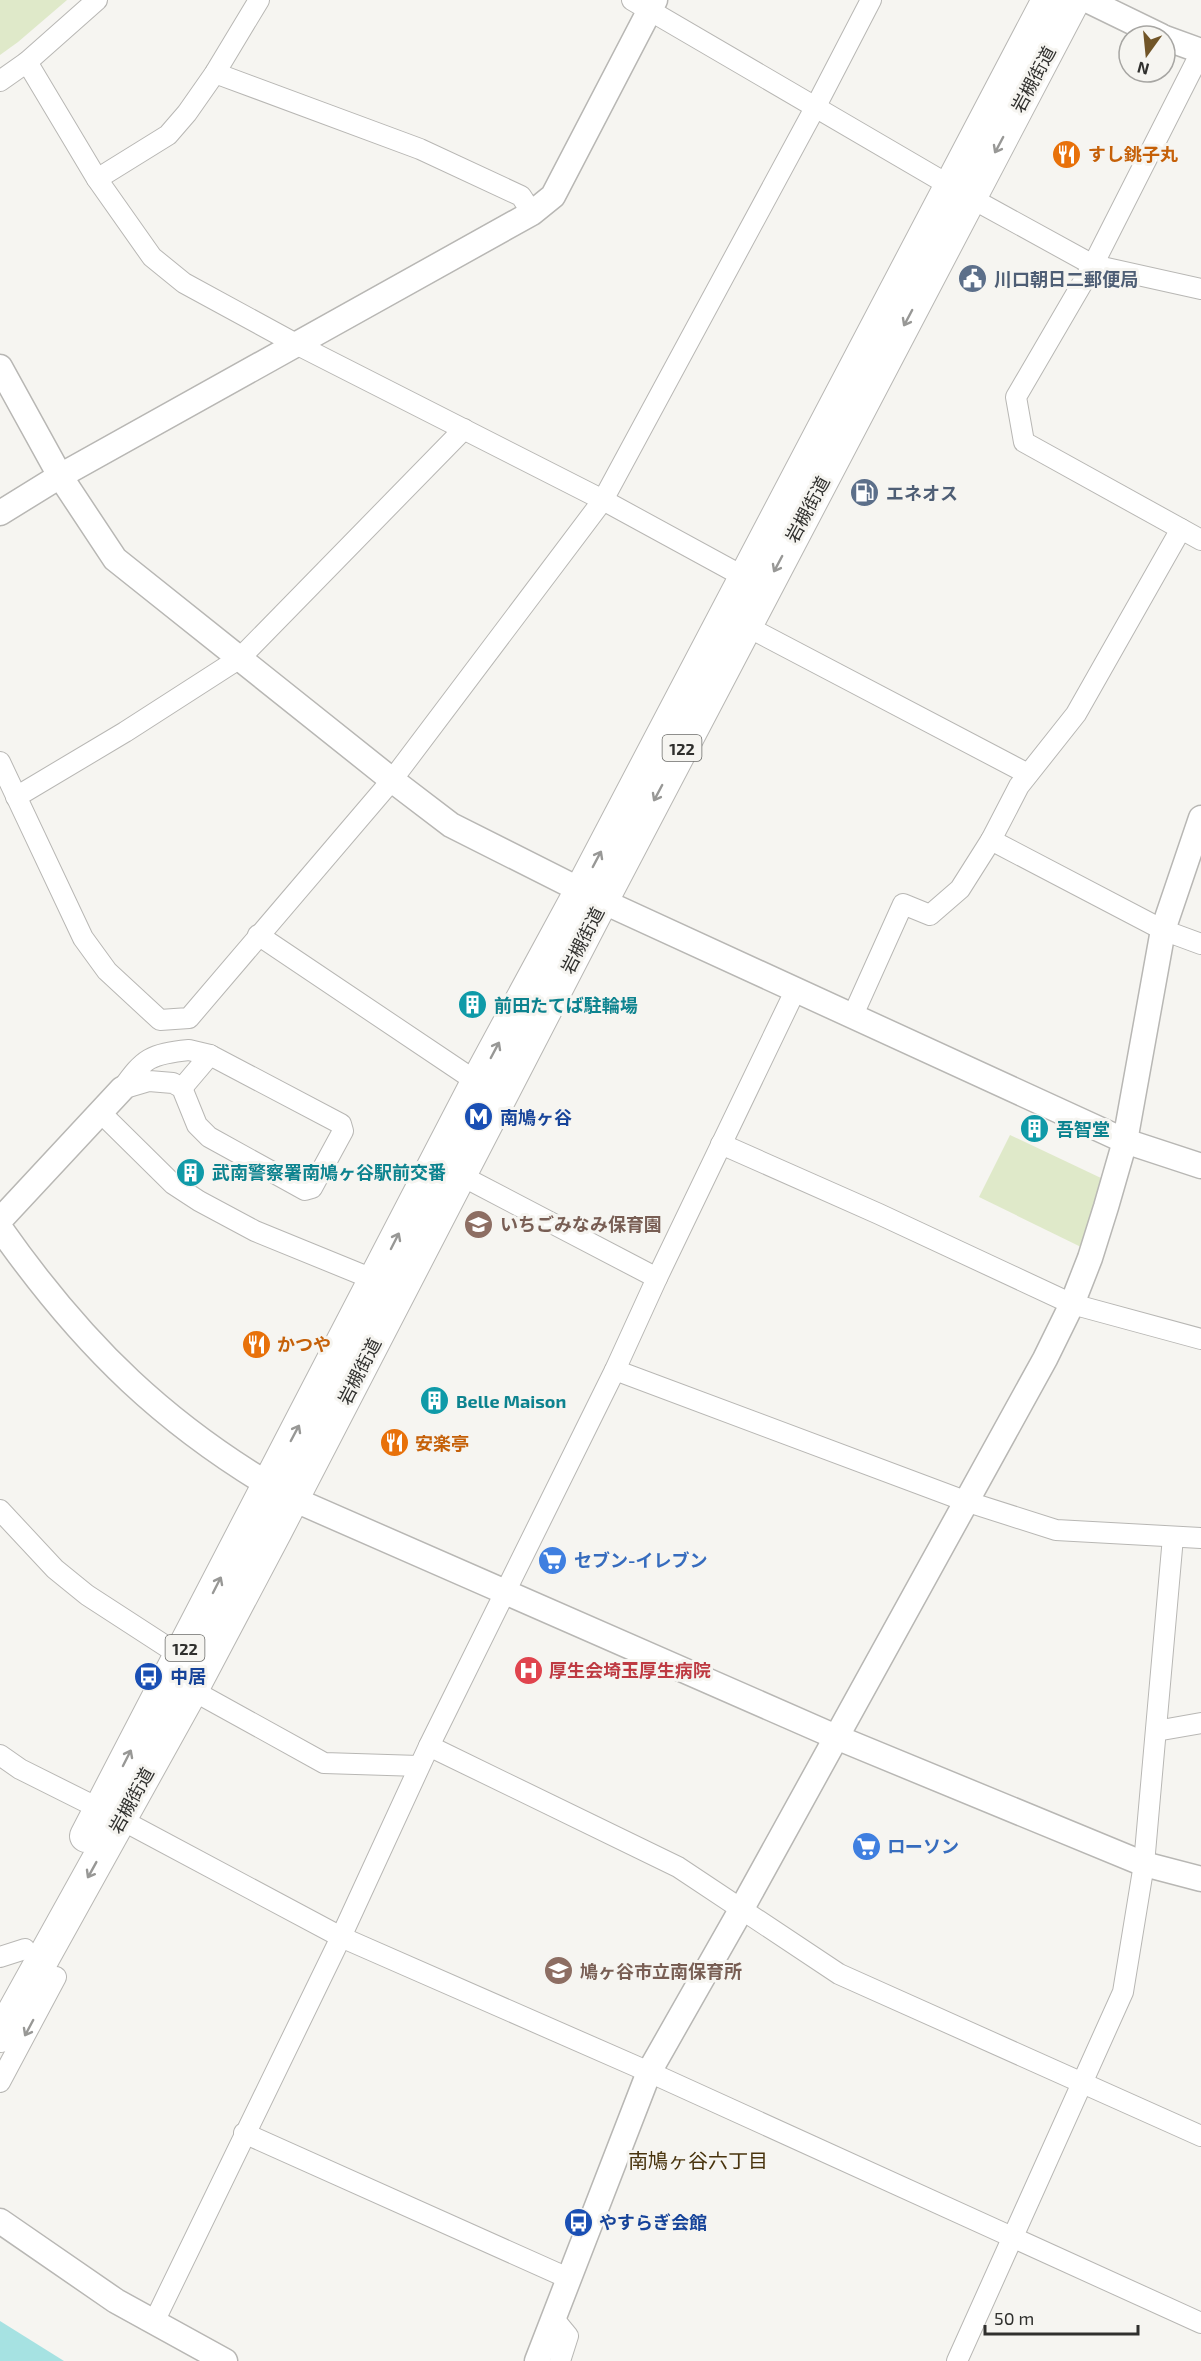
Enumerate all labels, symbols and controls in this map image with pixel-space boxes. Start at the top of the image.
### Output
north arrow [1117,24,1177,84]
street label: 岩槻街道 [1006,42,1060,116]
text: N [1135,58,1151,80]
one-way arrow [993,136,1005,153]
restaurant icon: すし銚子丸 [1051,138,1083,170]
place label: すし銚子丸 [1088,143,1178,165]
public building icon: 川口朝日二郵便局 [957,263,989,295]
place label: 川口朝日二郵便局 [994,268,1138,290]
one-way arrow [902,308,913,326]
street label: 岩槻街道 [780,472,834,546]
fuel station icon: エネオス [849,477,881,509]
place label: エネオス [886,482,958,504]
one-way arrow [772,555,783,573]
road number: 122 [662,735,702,761]
one-way arrow [652,784,664,802]
one-way arrow [592,851,603,869]
street label: 岩槻街道 [556,903,608,977]
building icon: 前田たてば駐輪場 [457,989,489,1021]
place label: 前田たてば駐輪場 [494,994,638,1016]
one-way arrow [490,1041,501,1059]
metro station icon: 南鳩ヶ谷 [463,1101,495,1133]
place label: 南鳩ヶ谷 [500,1106,572,1128]
building icon: 吾智堂 [1019,1113,1051,1145]
place label: 吾智堂 [1056,1118,1110,1140]
building icon: 武南警察署南鳩ヶ谷駅前交番 [175,1156,207,1188]
place label: 武南警察署南鳩ヶ谷駅前交番 [212,1161,446,1183]
school or university icon: いちごみなみ保育園 [463,1208,495,1240]
place label: いちごみなみ保育園 [500,1213,662,1235]
one-way arrow [389,1232,401,1250]
restaurant icon: かつや [240,1328,272,1360]
place label: かつや [277,1333,331,1355]
street label: 岩槻街道 [333,1334,385,1408]
building icon: Belle Maison [419,1385,451,1417]
place label: Belle Maison [456,1390,566,1412]
one-way arrow [290,1424,301,1442]
restaurant icon: 安楽亭 [378,1427,410,1459]
place label: 安楽亭 [415,1432,469,1454]
supermarket icon: セブン-イレブン [537,1544,569,1576]
place label: セブン-イレブン [574,1549,707,1571]
one-way arrow [211,1576,223,1594]
road number: 122 [166,1635,204,1661]
hospital icon: 厚生会埼玉厚生病院 [512,1654,544,1686]
place label: 厚生会埼玉厚生病院 [549,1659,711,1681]
bus stop icon: 中居 [133,1660,165,1692]
place label: 中居 [170,1665,206,1687]
one-way arrow [122,1750,134,1768]
street label: 岩槻街道 [104,1763,158,1837]
supermarket icon: ローソン [850,1830,882,1862]
place label: ローソン [887,1835,959,1857]
one-way arrow [86,1861,98,1878]
school or university icon: 鳩ヶ谷市立南保育所 [543,1955,575,1987]
place label: 鳩ヶ谷市立南保育所 [580,1960,742,1982]
one-way arrow [22,2019,34,2037]
district label: 南鳩ヶ谷六丁目 [628,2148,768,2172]
bus stop icon: やすらぎ会館 [562,2206,594,2238]
place label: やすらぎ会館 [599,2211,707,2233]
scale bar [985,2298,1138,2336]
text: 50 m [994,2307,1034,2329]

